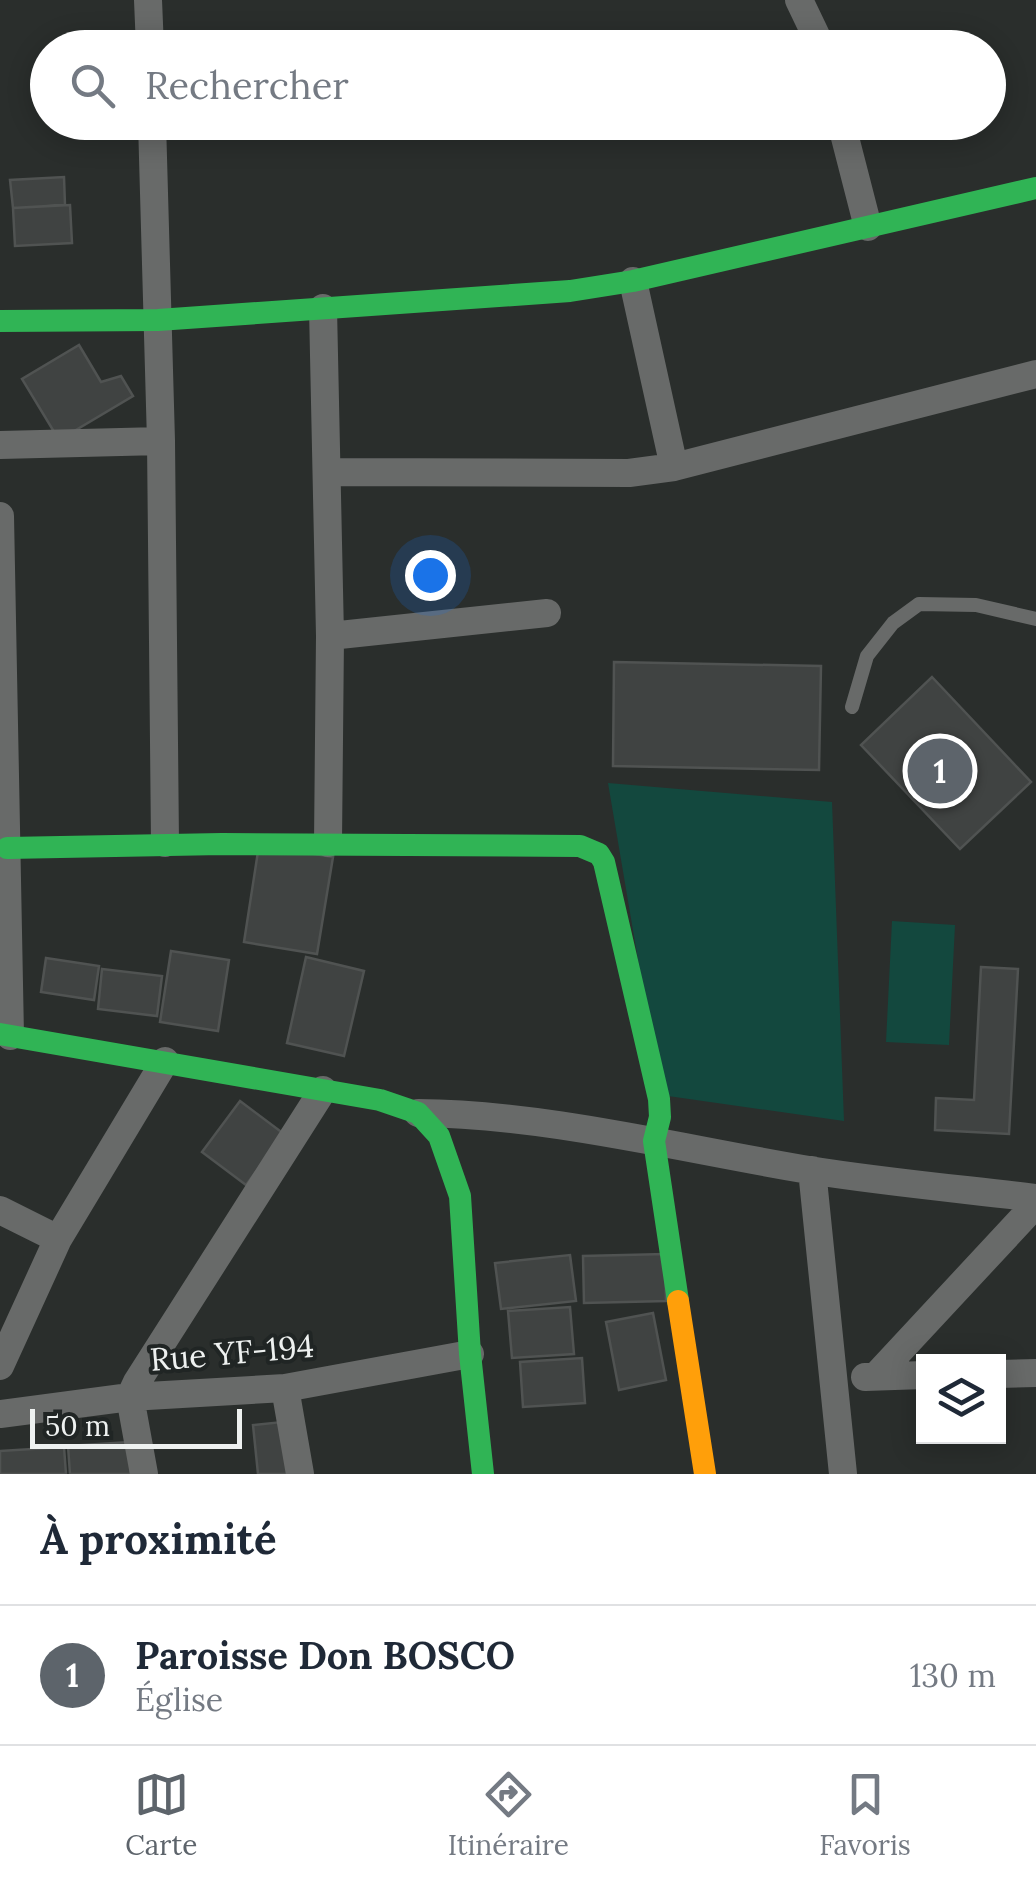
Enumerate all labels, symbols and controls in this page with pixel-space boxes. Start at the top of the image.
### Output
search box [30,30,1006,140]
icon: search [65,58,120,113]
text: Rechercher [145,61,349,109]
your location [405,550,456,601]
pin: 1 [908,734,972,808]
street label: Rue YF-194 [148,1325,316,1380]
map controls [916,1354,1006,1444]
button: layers [916,1354,1006,1444]
scale bar [30,1404,242,1448]
text: 50 m [45,1408,110,1444]
text: À proximité [40,1512,277,1566]
text: Paroisse Don BOSCO [135,1631,515,1679]
text: 1 [66,1655,79,1696]
text: 130 m [910,1655,996,1696]
text: Église [135,1679,223,1720]
tab: Carte [125,1767,197,1863]
tab: Itinéraire [448,1767,569,1863]
tab: Favoris [819,1767,911,1863]

